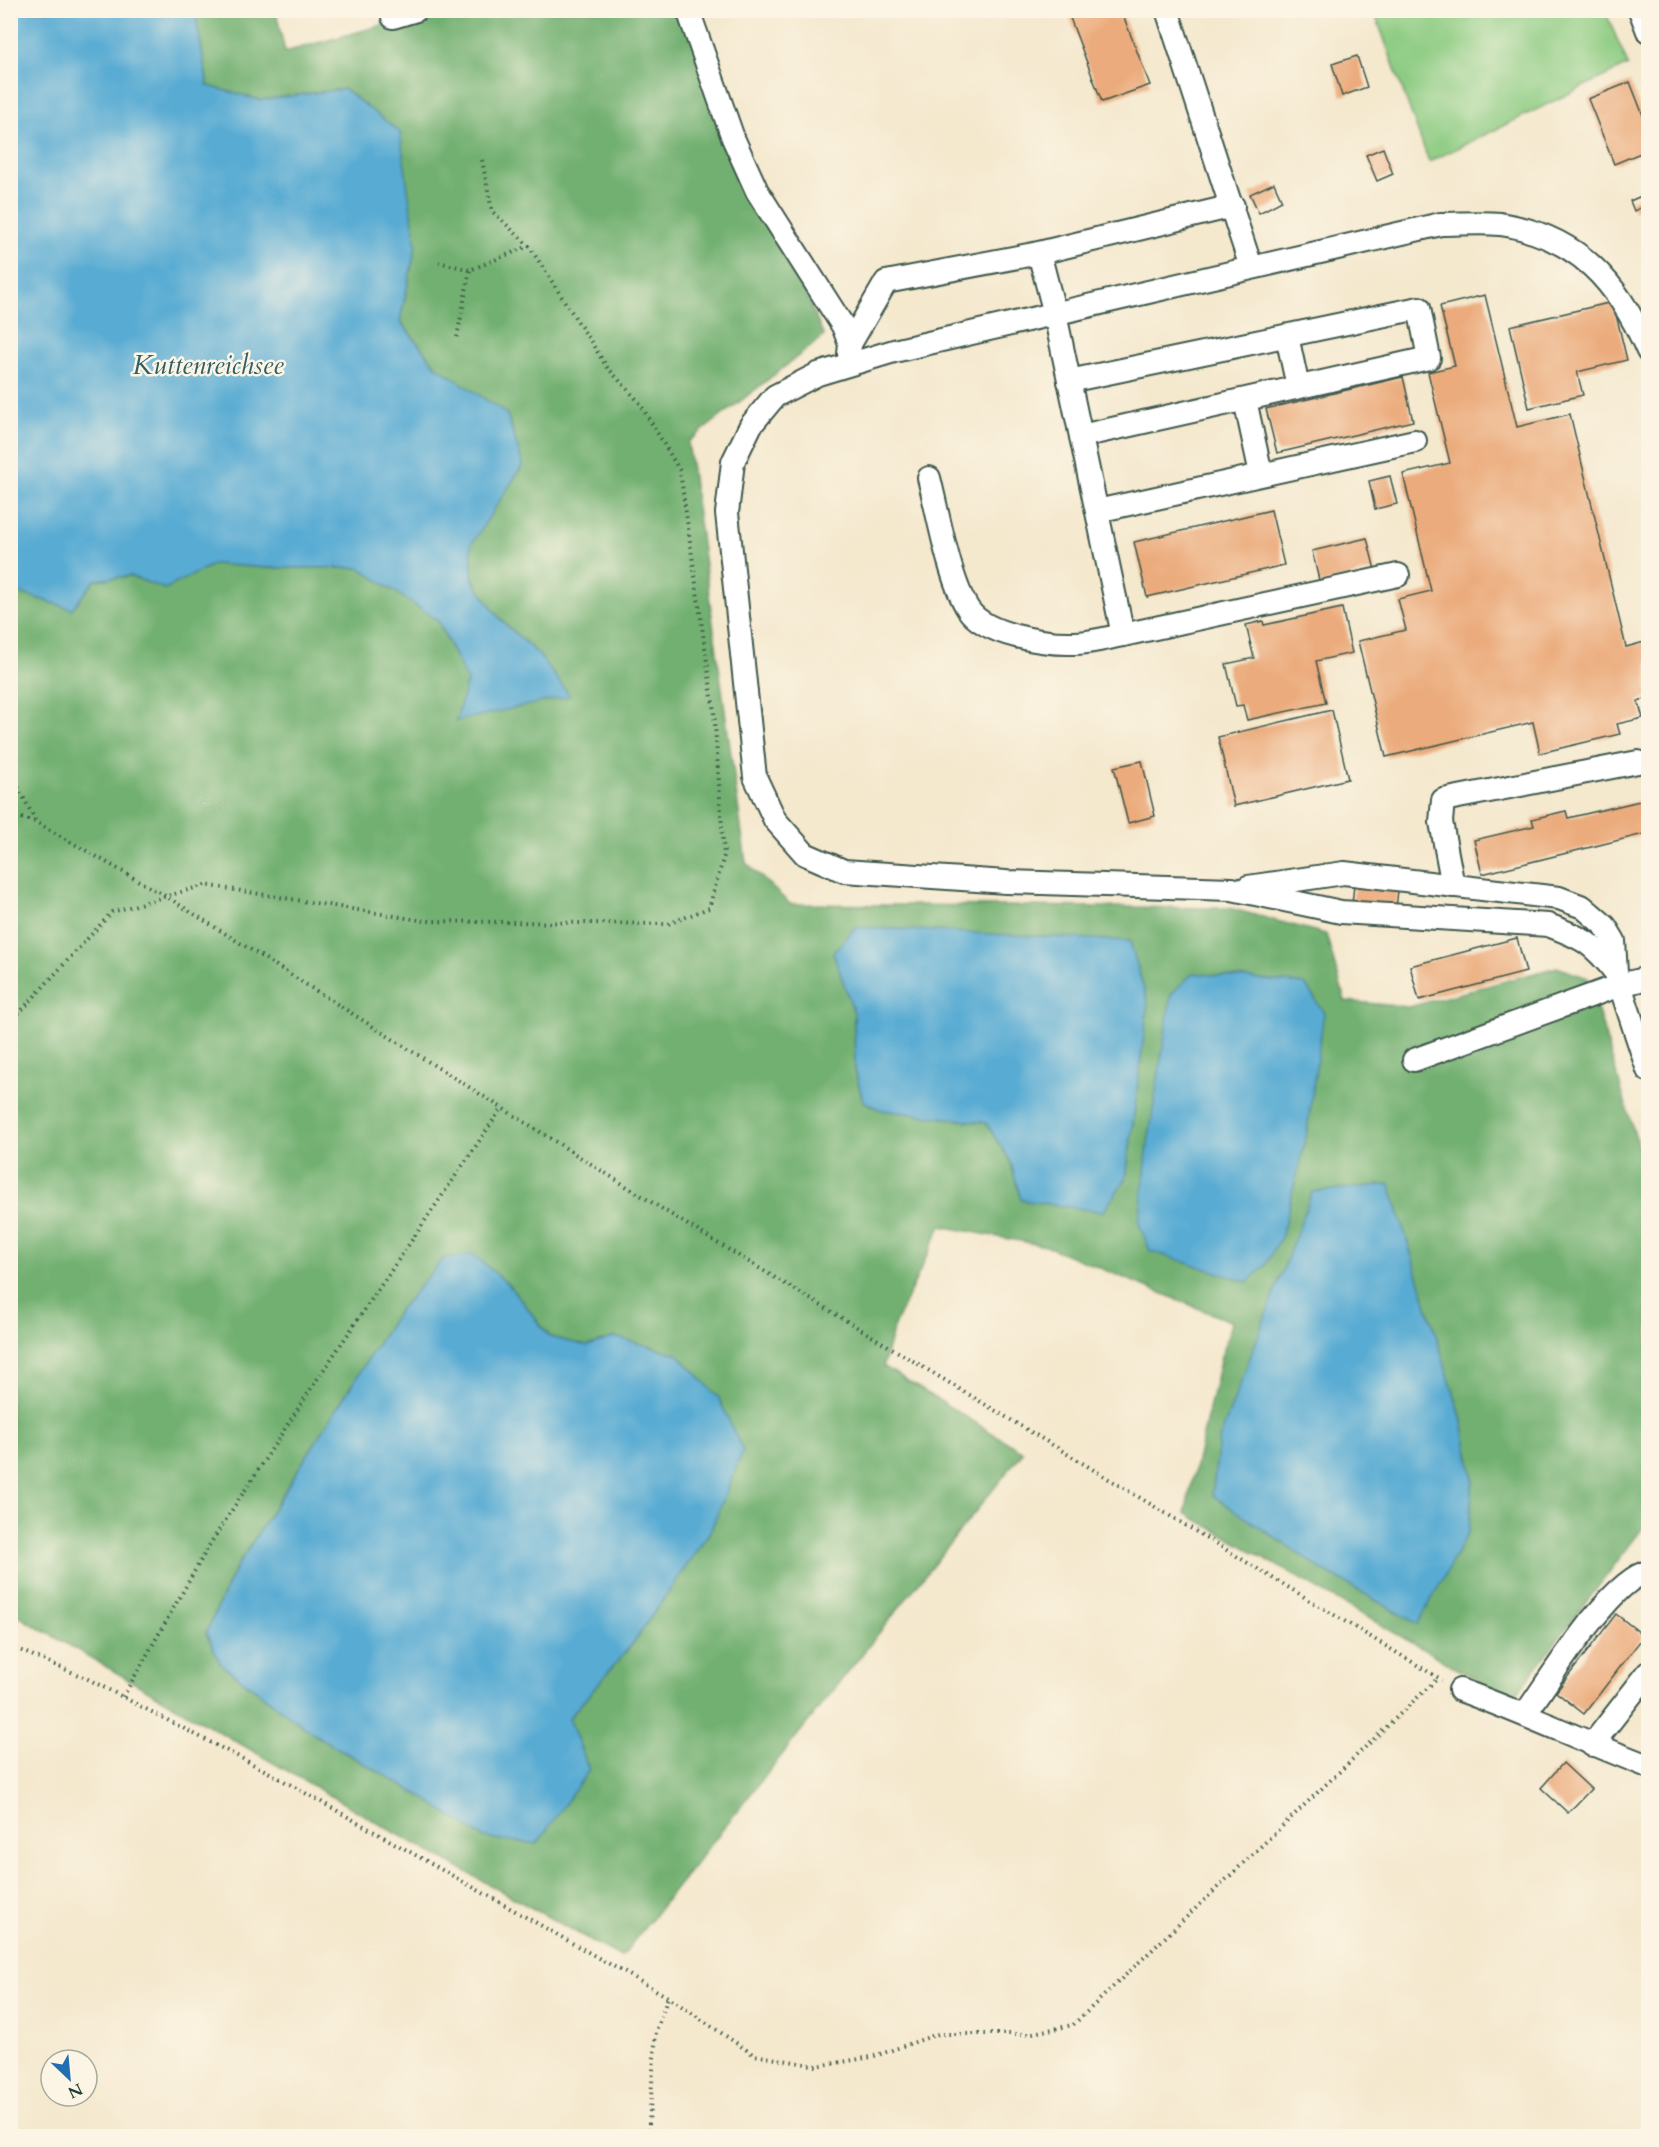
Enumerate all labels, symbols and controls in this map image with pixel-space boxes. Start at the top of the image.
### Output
water label: Kuttenreichsee [132,347,284,384]
north arrow [39,2048,99,2108]
text: N [64,2078,86,2104]

